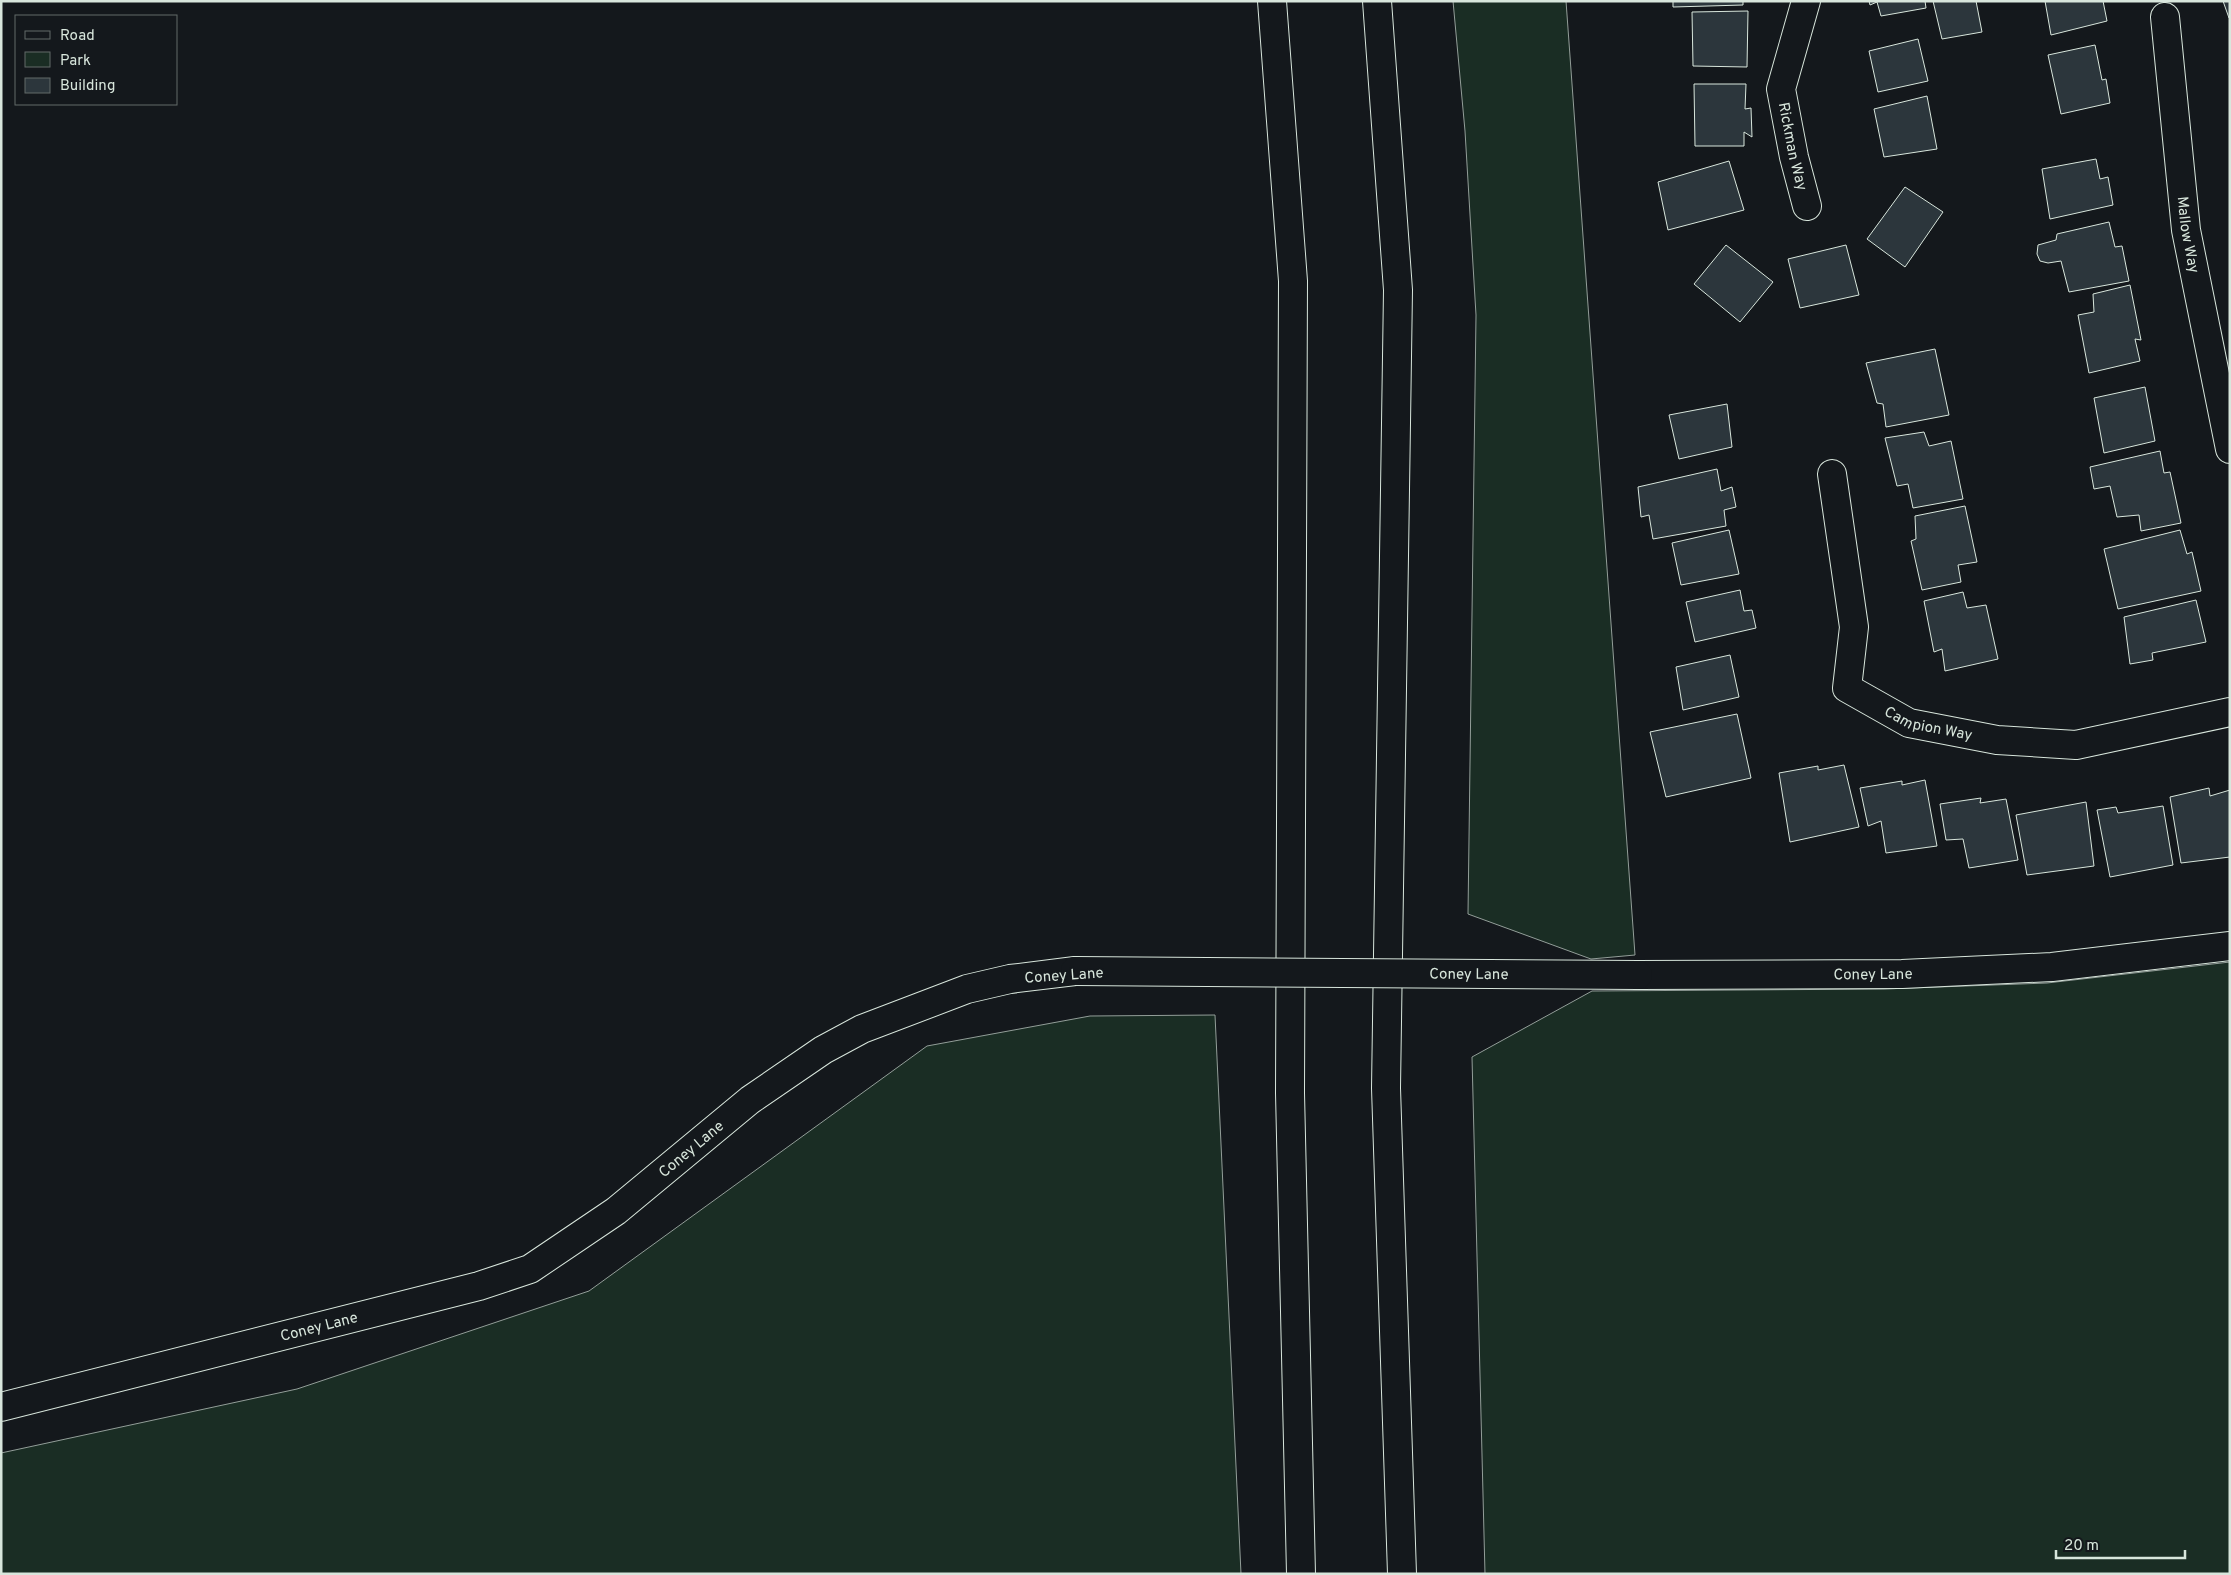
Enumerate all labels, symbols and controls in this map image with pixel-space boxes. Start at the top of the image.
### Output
legend [15,15,178,105]
text: Road [60,27,95,46]
text: Park [60,52,91,71]
text: Building [60,77,115,96]
street label: Rickman Way [1773,101,1811,193]
street label: Mallow Way [2172,196,2202,275]
street label: Campion Way [1880,703,1974,746]
street label: Coney Lane [1024,964,1104,989]
street label: Coney Lane [1429,966,1509,985]
street label: Coney Lane [1833,966,1913,985]
street label: Coney Lane [655,1117,729,1183]
street label: Coney Lane [279,1309,360,1347]
scale bar [2056,1528,2185,1560]
text: 20 m [2064,1537,2099,1556]

